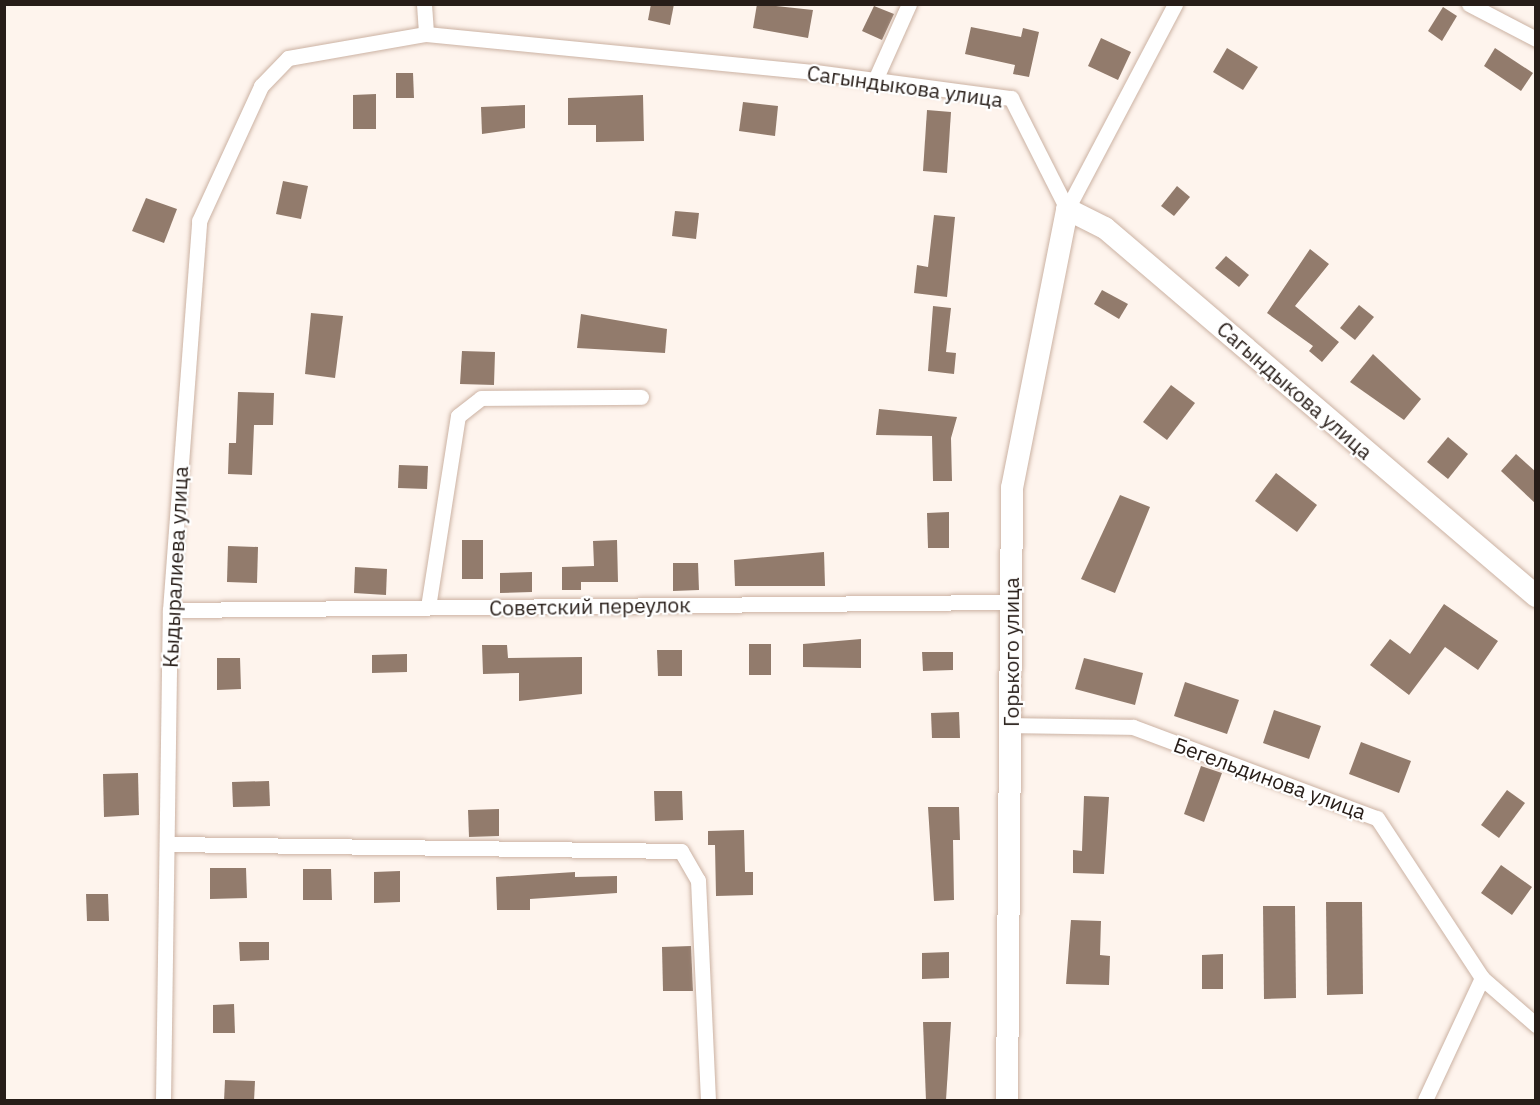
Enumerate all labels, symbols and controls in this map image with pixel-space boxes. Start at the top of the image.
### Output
street label: Сагындыкова улица [805,60,1005,112]
street label: Сагындыкова улица [1212,316,1378,464]
street label: Кыдыралиева улица [157,466,193,668]
street label: Горького улица [998,577,1024,727]
street label: Советский переулок [489,592,691,620]
street label: Бегельдинова улица [1170,731,1370,825]

